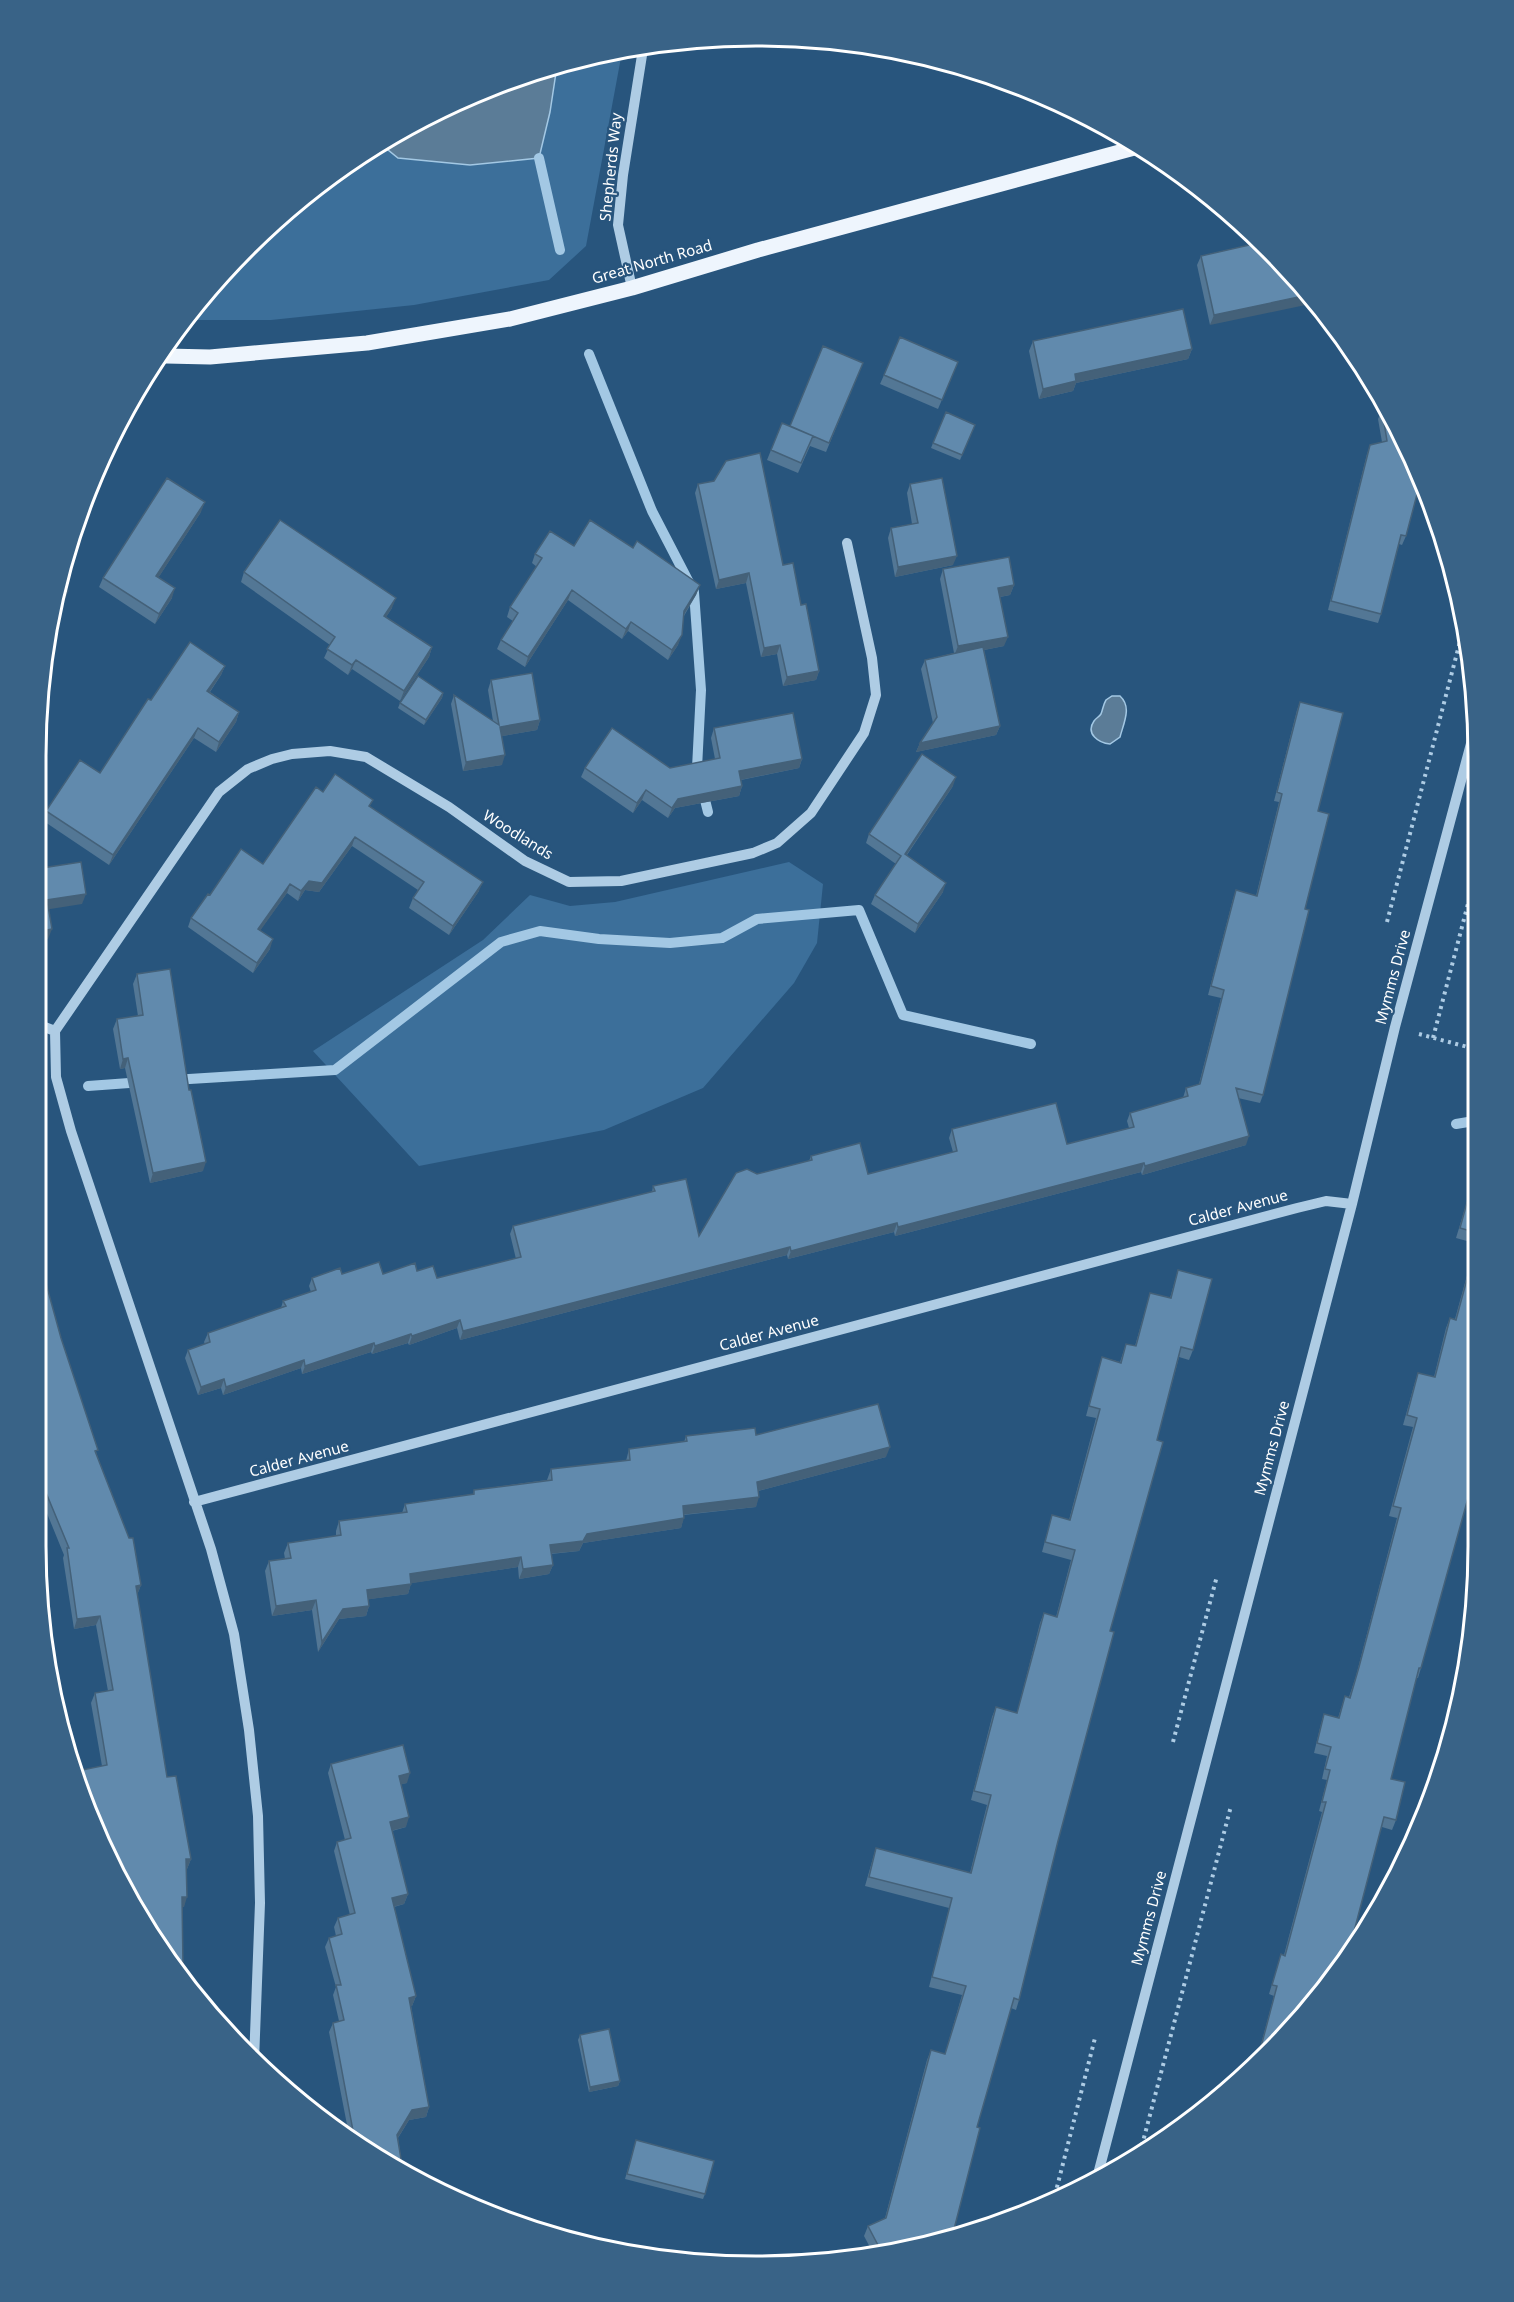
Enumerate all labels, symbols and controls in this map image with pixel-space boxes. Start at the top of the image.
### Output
street label: Shepherds Way [594,111,626,222]
street label: Great North Road [589,234,714,288]
street label: Woodlands [480,805,557,864]
street label: Mymms Drive [1370,927,1414,1026]
street label: Calder Avenue [1186,1184,1290,1230]
street label: Calder Avenue [717,1309,821,1355]
street label: Mymms Drive [1249,1398,1293,1497]
street label: Calder Avenue [247,1435,351,1481]
street label: Mymms Drive [1126,1868,1170,1967]

